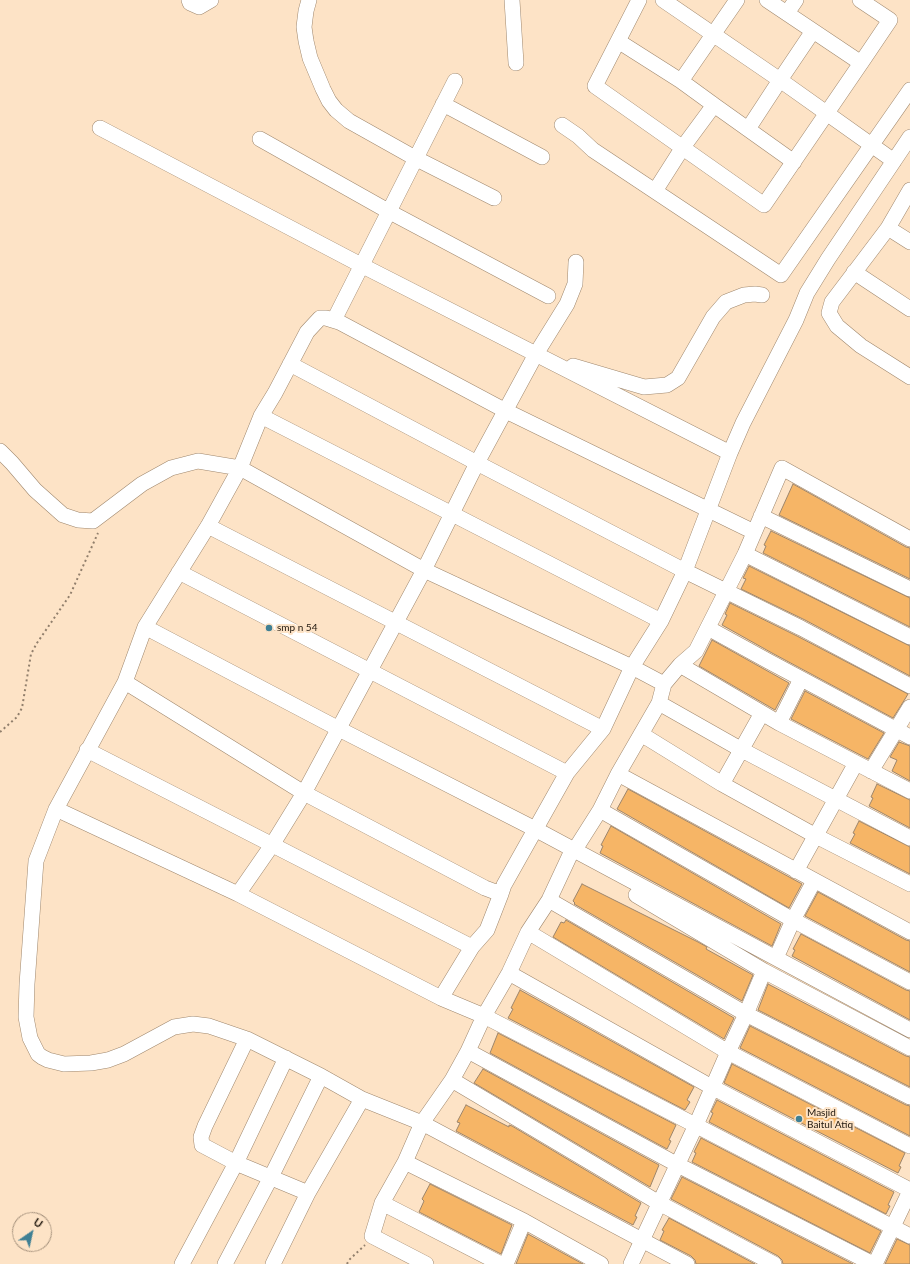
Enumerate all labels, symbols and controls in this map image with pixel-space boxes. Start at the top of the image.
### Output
place label: smp n 54 [277,622,317,634]
marker: smp n 54 [264,623,274,633]
place label: Masjid Baitul Atiq [807,1107,853,1130]
marker: Masjid Baitul Atiq [794,1114,804,1124]
north arrow [12,1212,52,1252]
text: U [31,1215,45,1230]

